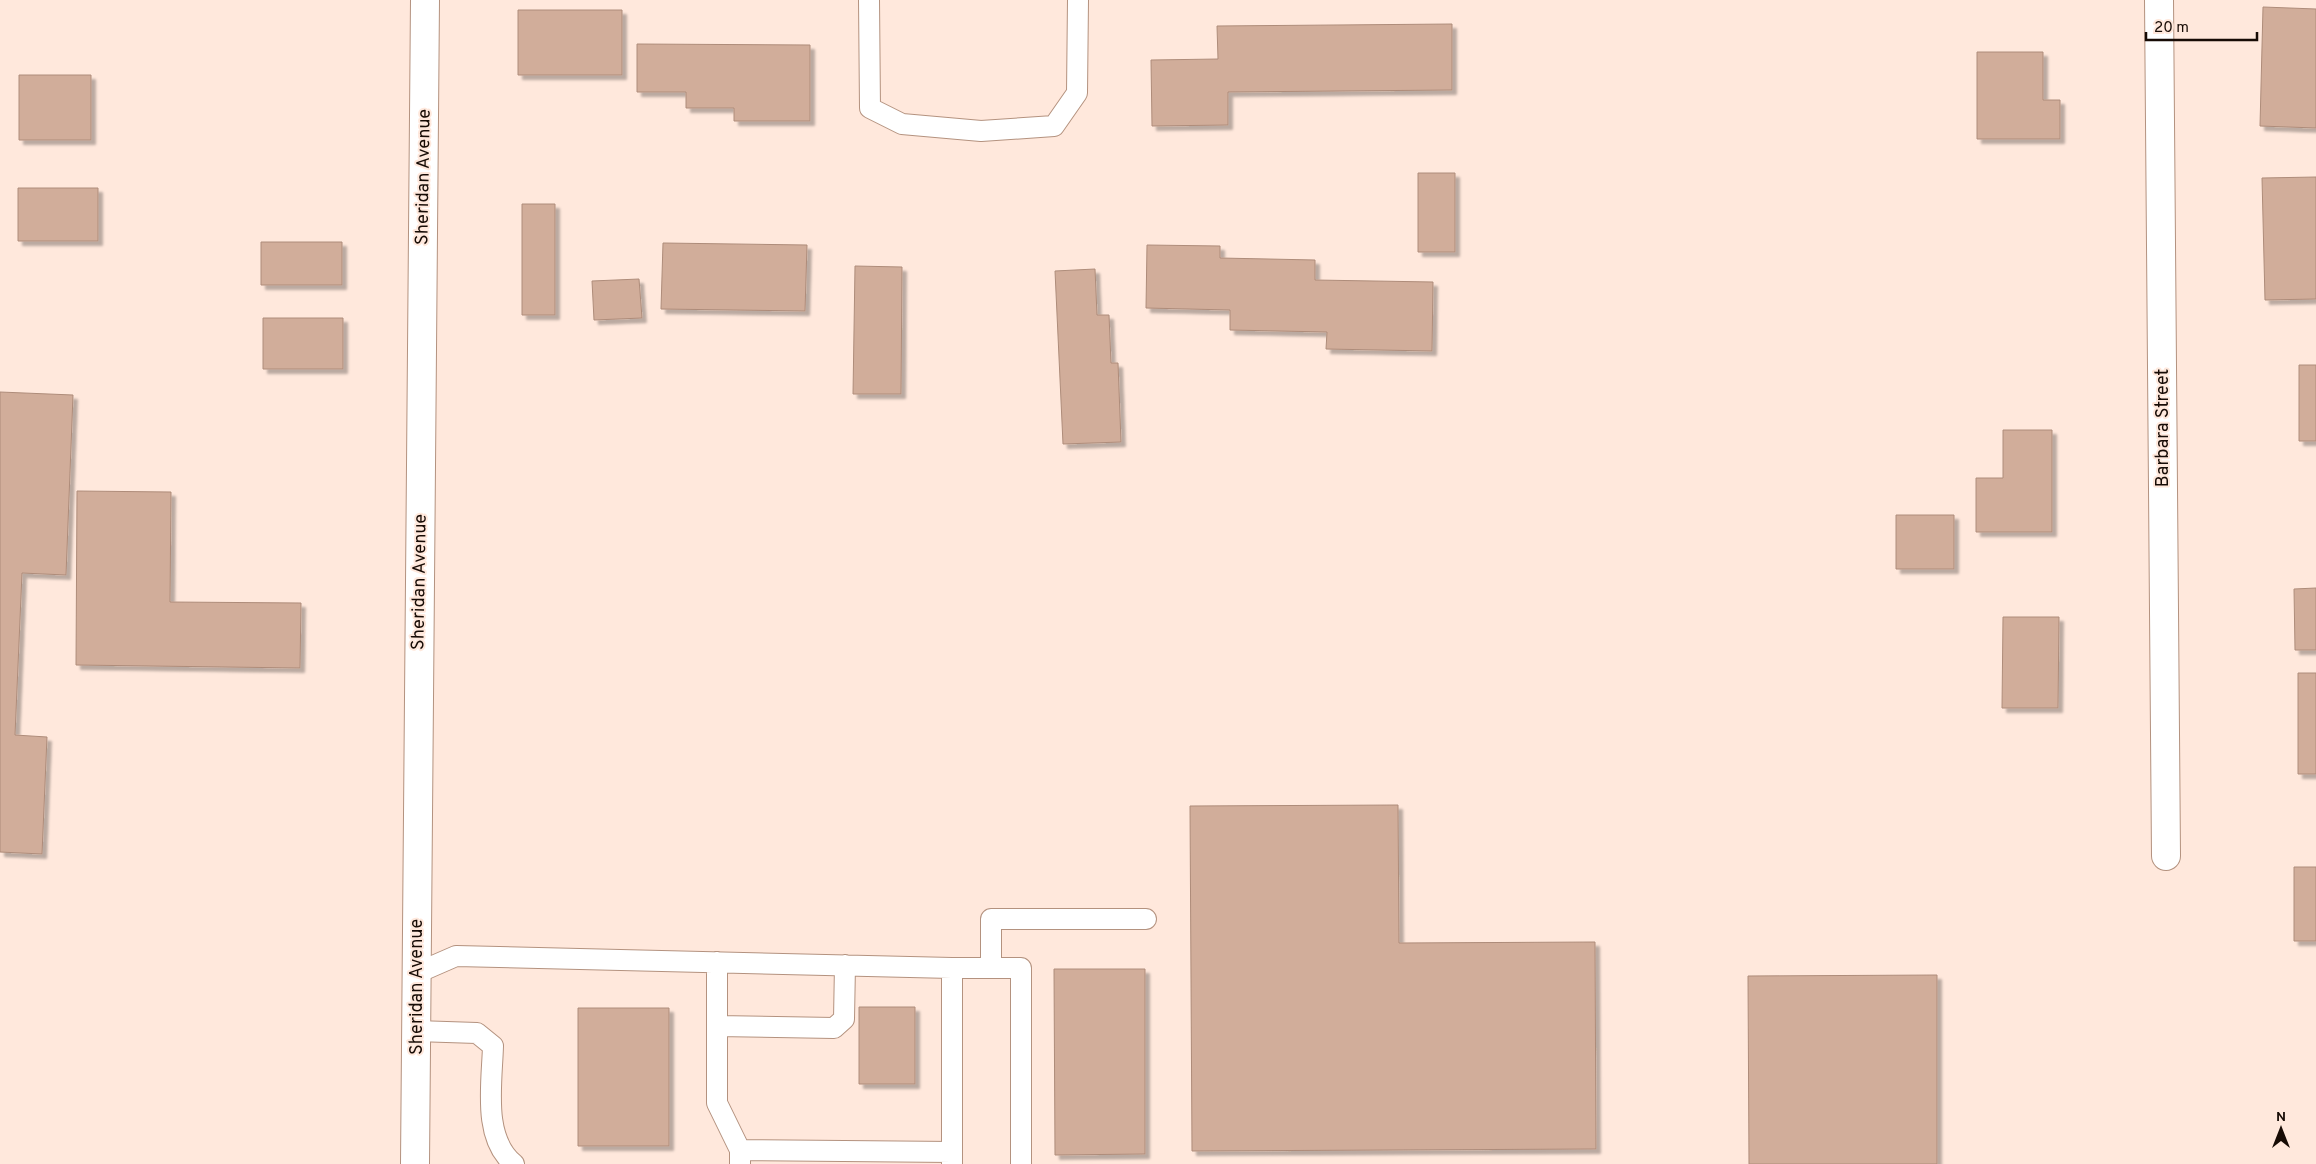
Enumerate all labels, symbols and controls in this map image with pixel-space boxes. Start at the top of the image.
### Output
scale bar [2146,10,2257,42]
text: 20 m [2154,19,2189,38]
street label: Sheridan Avenue [411,109,437,245]
street label: Barbara Street [2152,369,2175,487]
street label: Sheridan Avenue [407,514,433,650]
street label: Sheridan Avenue [406,919,429,1055]
north arrow [2256,1104,2306,1154]
text: N [2276,1109,2286,1126]

